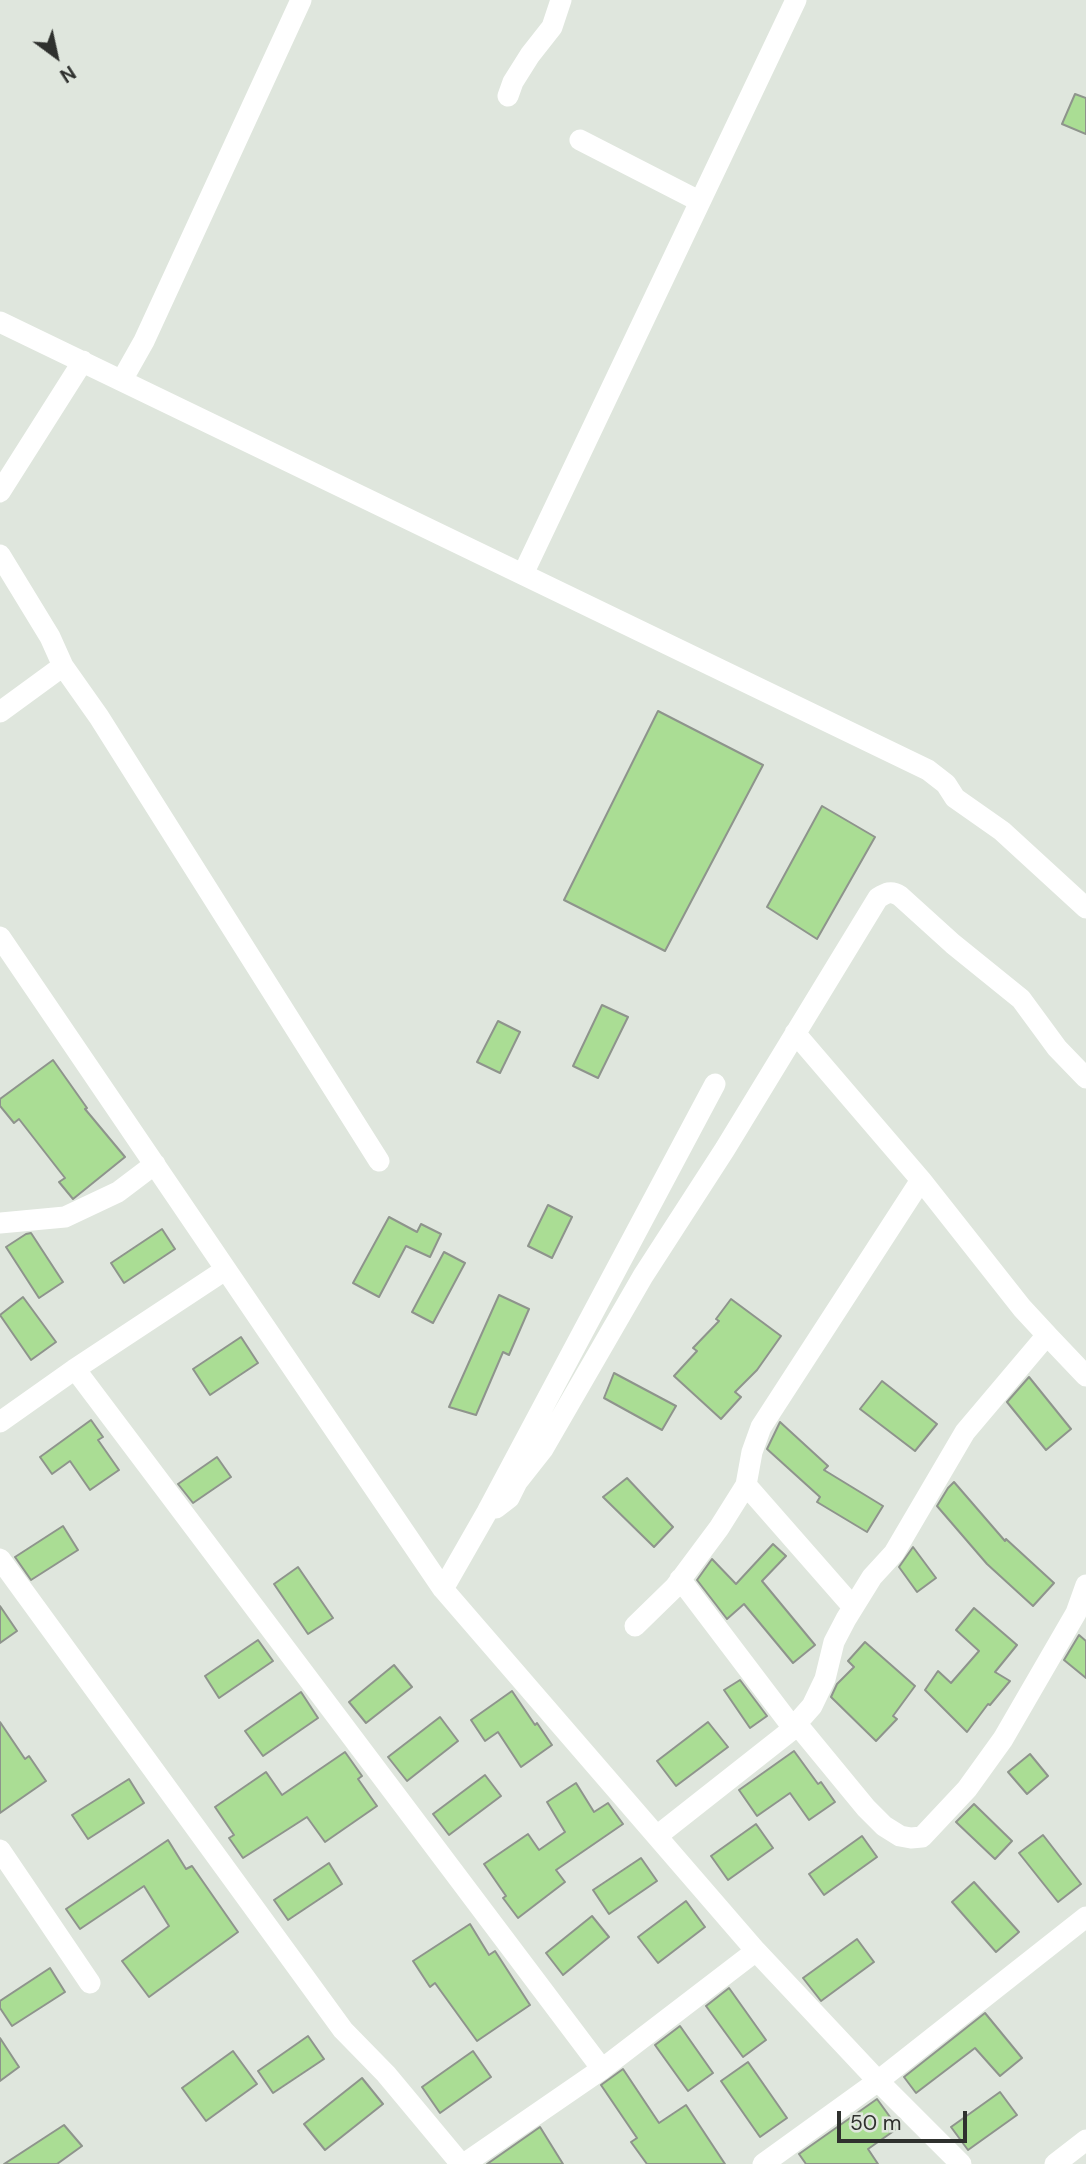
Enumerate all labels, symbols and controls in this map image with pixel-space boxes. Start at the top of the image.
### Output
north arrow [21,21,91,91]
text: N [55,60,80,88]
scale bar [841,2098,970,2142]
text: 50 m [850,2109,901,2137]

